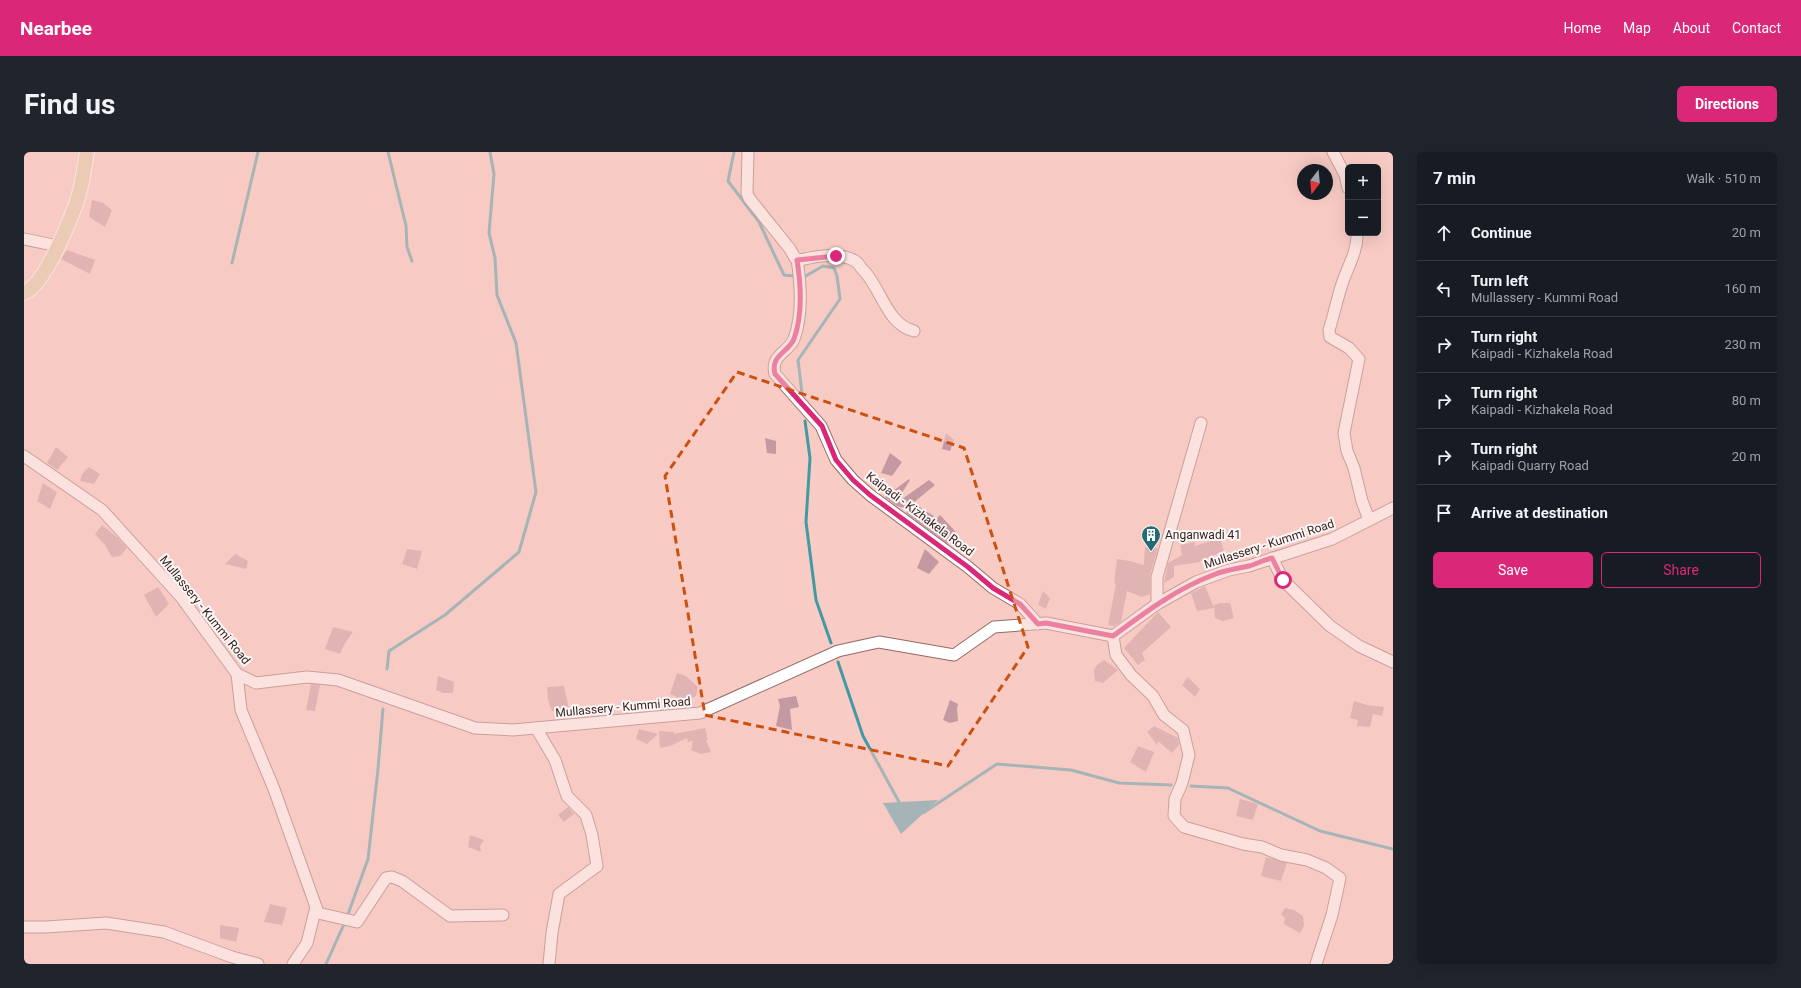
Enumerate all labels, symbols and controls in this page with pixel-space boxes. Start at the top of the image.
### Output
text: Nearbee [20,17,92,40]
text: Home [1563,20,1601,36]
text: Map [1623,20,1651,36]
text: About [1673,20,1710,36]
text: Contact [1732,20,1781,36]
button: Directions [1677,86,1777,122]
text: Find us [24,88,115,121]
north arrow [1297,164,1333,200]
map controls [1345,164,1381,236]
button: + [1345,164,1381,200]
text: 7 min [1433,168,1476,188]
text: Walk · 510 m [1686,171,1761,186]
button: − [1345,200,1381,236]
icon: ahead [1433,222,1455,244]
text: Continue [1471,224,1532,242]
text: 20 m [1732,225,1761,240]
route end [827,247,845,265]
text: Turn left [1471,272,1528,290]
icon: left [1433,278,1455,300]
text: 160 m [1724,281,1761,296]
text: Mullassery - Kummi Road [1471,290,1618,305]
text: Turn right [1471,328,1537,346]
icon: right [1433,334,1455,356]
text: 230 m [1724,337,1761,352]
text: Kaipadi - Kizhakela Road [1471,346,1613,361]
text: Turn right [1471,384,1537,402]
icon: right [1433,390,1455,412]
text: 80 m [1732,393,1761,408]
text: Kaipadi - Kizhakela Road [1471,402,1613,417]
text: Turn right [1471,440,1537,458]
icon: right [1433,446,1455,468]
text: 20 m [1732,449,1761,464]
text: Kaipadi Quarry Road [1471,458,1589,473]
street label: Kaipadi - Kizhakela Road [863,469,977,559]
icon: arrive [1433,502,1455,524]
text: Arrive at destination [1471,504,1608,522]
street label: Mullassery - Kummi Road [1202,516,1336,572]
building icon: Anganwadi 41 [1140,524,1162,552]
place label: Anganwadi 41 [1165,528,1241,542]
button: Save [1433,552,1593,588]
button: Share [1601,552,1761,588]
street label: Mullassery - Kummi Road [157,553,253,667]
route start [1274,571,1292,589]
street label: Mullassery - Kummi Road [555,694,691,720]

